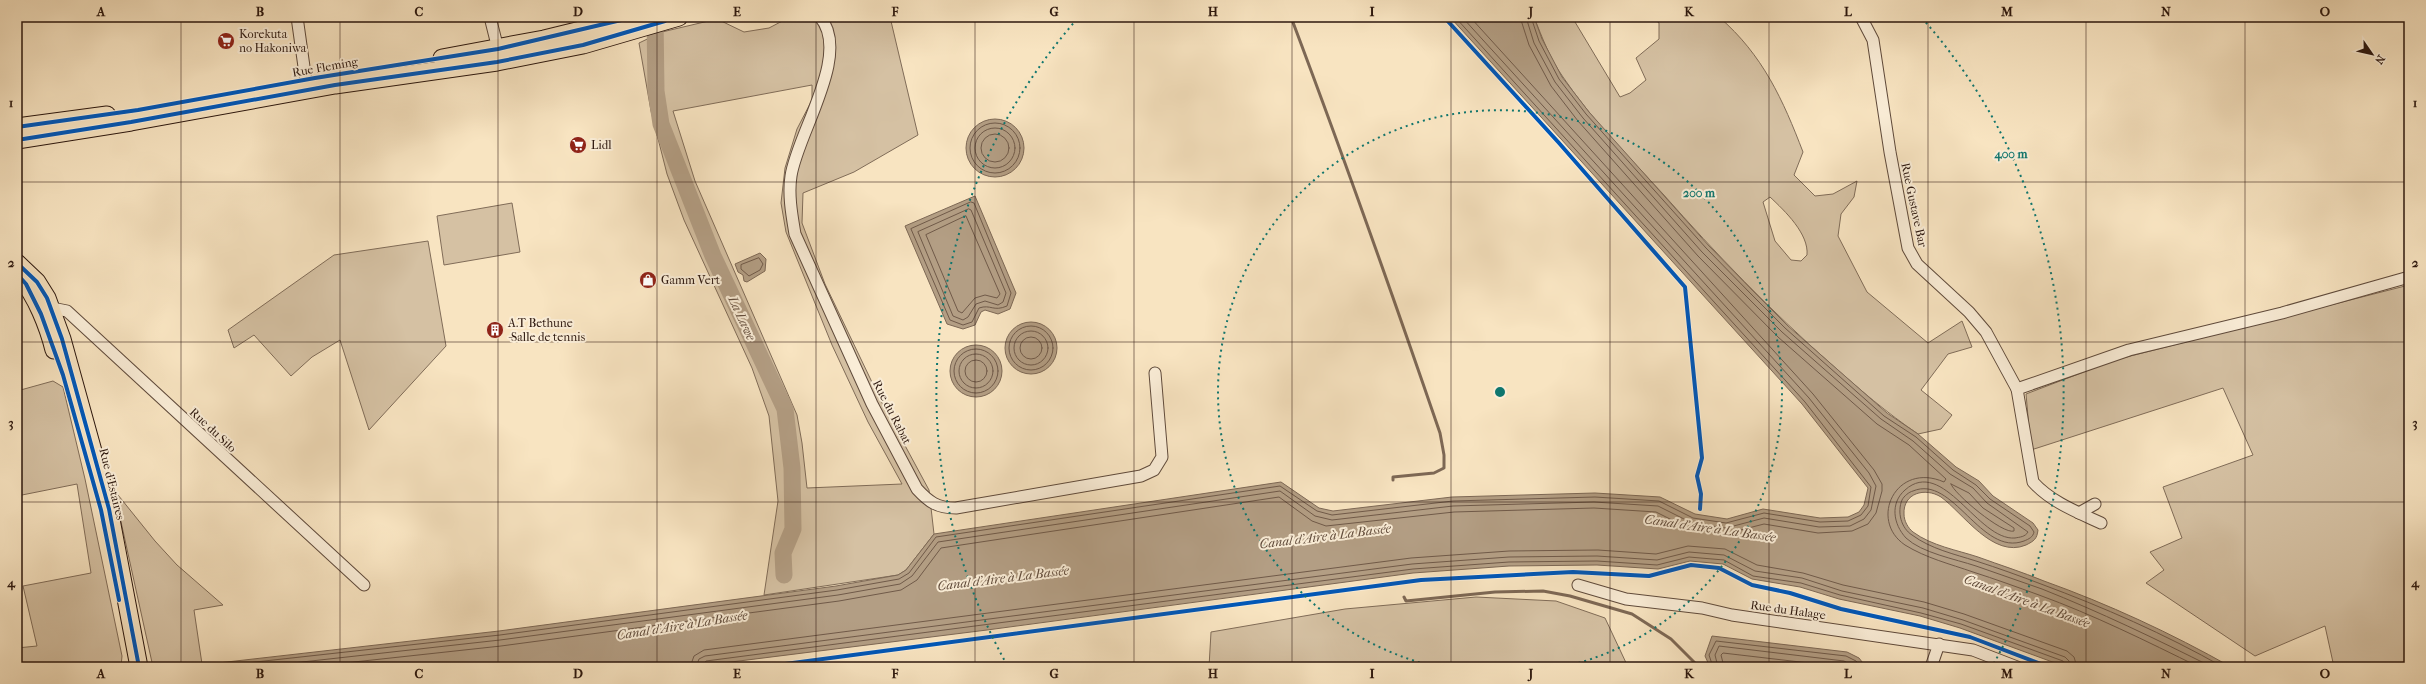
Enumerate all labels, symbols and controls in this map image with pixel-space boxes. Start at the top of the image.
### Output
text: A [96,4,106,19]
text: B [256,4,265,19]
text: C [415,4,424,19]
text: D [573,4,583,19]
text: E [733,4,741,19]
text: F [891,4,899,19]
text: G [1049,4,1059,19]
text: H [1208,4,1219,19]
text: I [1369,4,1375,19]
text: J [1527,4,1534,20]
text: K [1684,4,1695,19]
text: L [1844,4,1853,19]
text: M [2000,4,2013,19]
text: N [2161,4,2171,19]
text: O [2320,4,2330,19]
place label: Korekuta no Hakoniwa [239,27,307,55]
supermarket icon: Korekuta no Hakoniwa [216,31,236,51]
north arrow [2352,34,2392,74]
text: N [2372,52,2388,67]
street label: Rue Fleming [291,54,359,80]
text: 1 [9,95,14,110]
text: 1 [2413,95,2418,110]
supermarket icon: Lidl [568,135,588,155]
place label: Lidl [591,138,612,152]
text: 400 m [1994,147,2028,162]
street label: Rue Gustave Bar [1898,162,1930,249]
text: 200 m [1683,186,1716,200]
text: 2 [8,255,15,270]
text: 2 [2412,255,2419,270]
shop icon: Gamm Vert [638,270,658,290]
place label: Gamm Vert [661,273,721,287]
water label: La Lawe [725,292,759,343]
place label: A.T Bethune -Salle de tennis [507,316,586,344]
building icon: A.T Bethune -Salle de tennis [485,320,505,340]
street label: Rue du Rabat [870,378,914,447]
centre of rings [1493,385,1507,399]
street label: Rue du Silo [187,405,239,455]
text: 3 [8,415,14,431]
text: 3 [2412,415,2418,431]
street label: Rue d'Estaires [96,447,128,522]
water label: Canal d'Aire à La Bassée [1643,511,1777,545]
water label: Canal d'Aire à La Bassée [1258,520,1392,552]
water label: Canal d'Aire à La Bassée [936,562,1070,594]
water label: Canal d'Aire à La Bassée [1962,571,2092,631]
text: 4 [6,575,16,591]
text: 4 [2410,575,2420,591]
street label: Rue du Halage [1749,598,1827,622]
water label: Canal d'Aire à La Bassée [616,607,749,643]
text: A [96,666,106,681]
text: B [256,666,265,681]
text: C [415,666,424,681]
text: D [573,666,583,681]
text: E [733,666,741,681]
text: F [891,666,899,681]
text: G [1049,666,1059,681]
text: H [1208,666,1219,681]
text: I [1369,666,1375,681]
text: J [1527,666,1534,682]
text: K [1684,666,1695,681]
text: L [1844,666,1853,681]
text: M [2000,666,2013,681]
text: N [2161,666,2171,681]
text: O [2320,666,2330,681]

